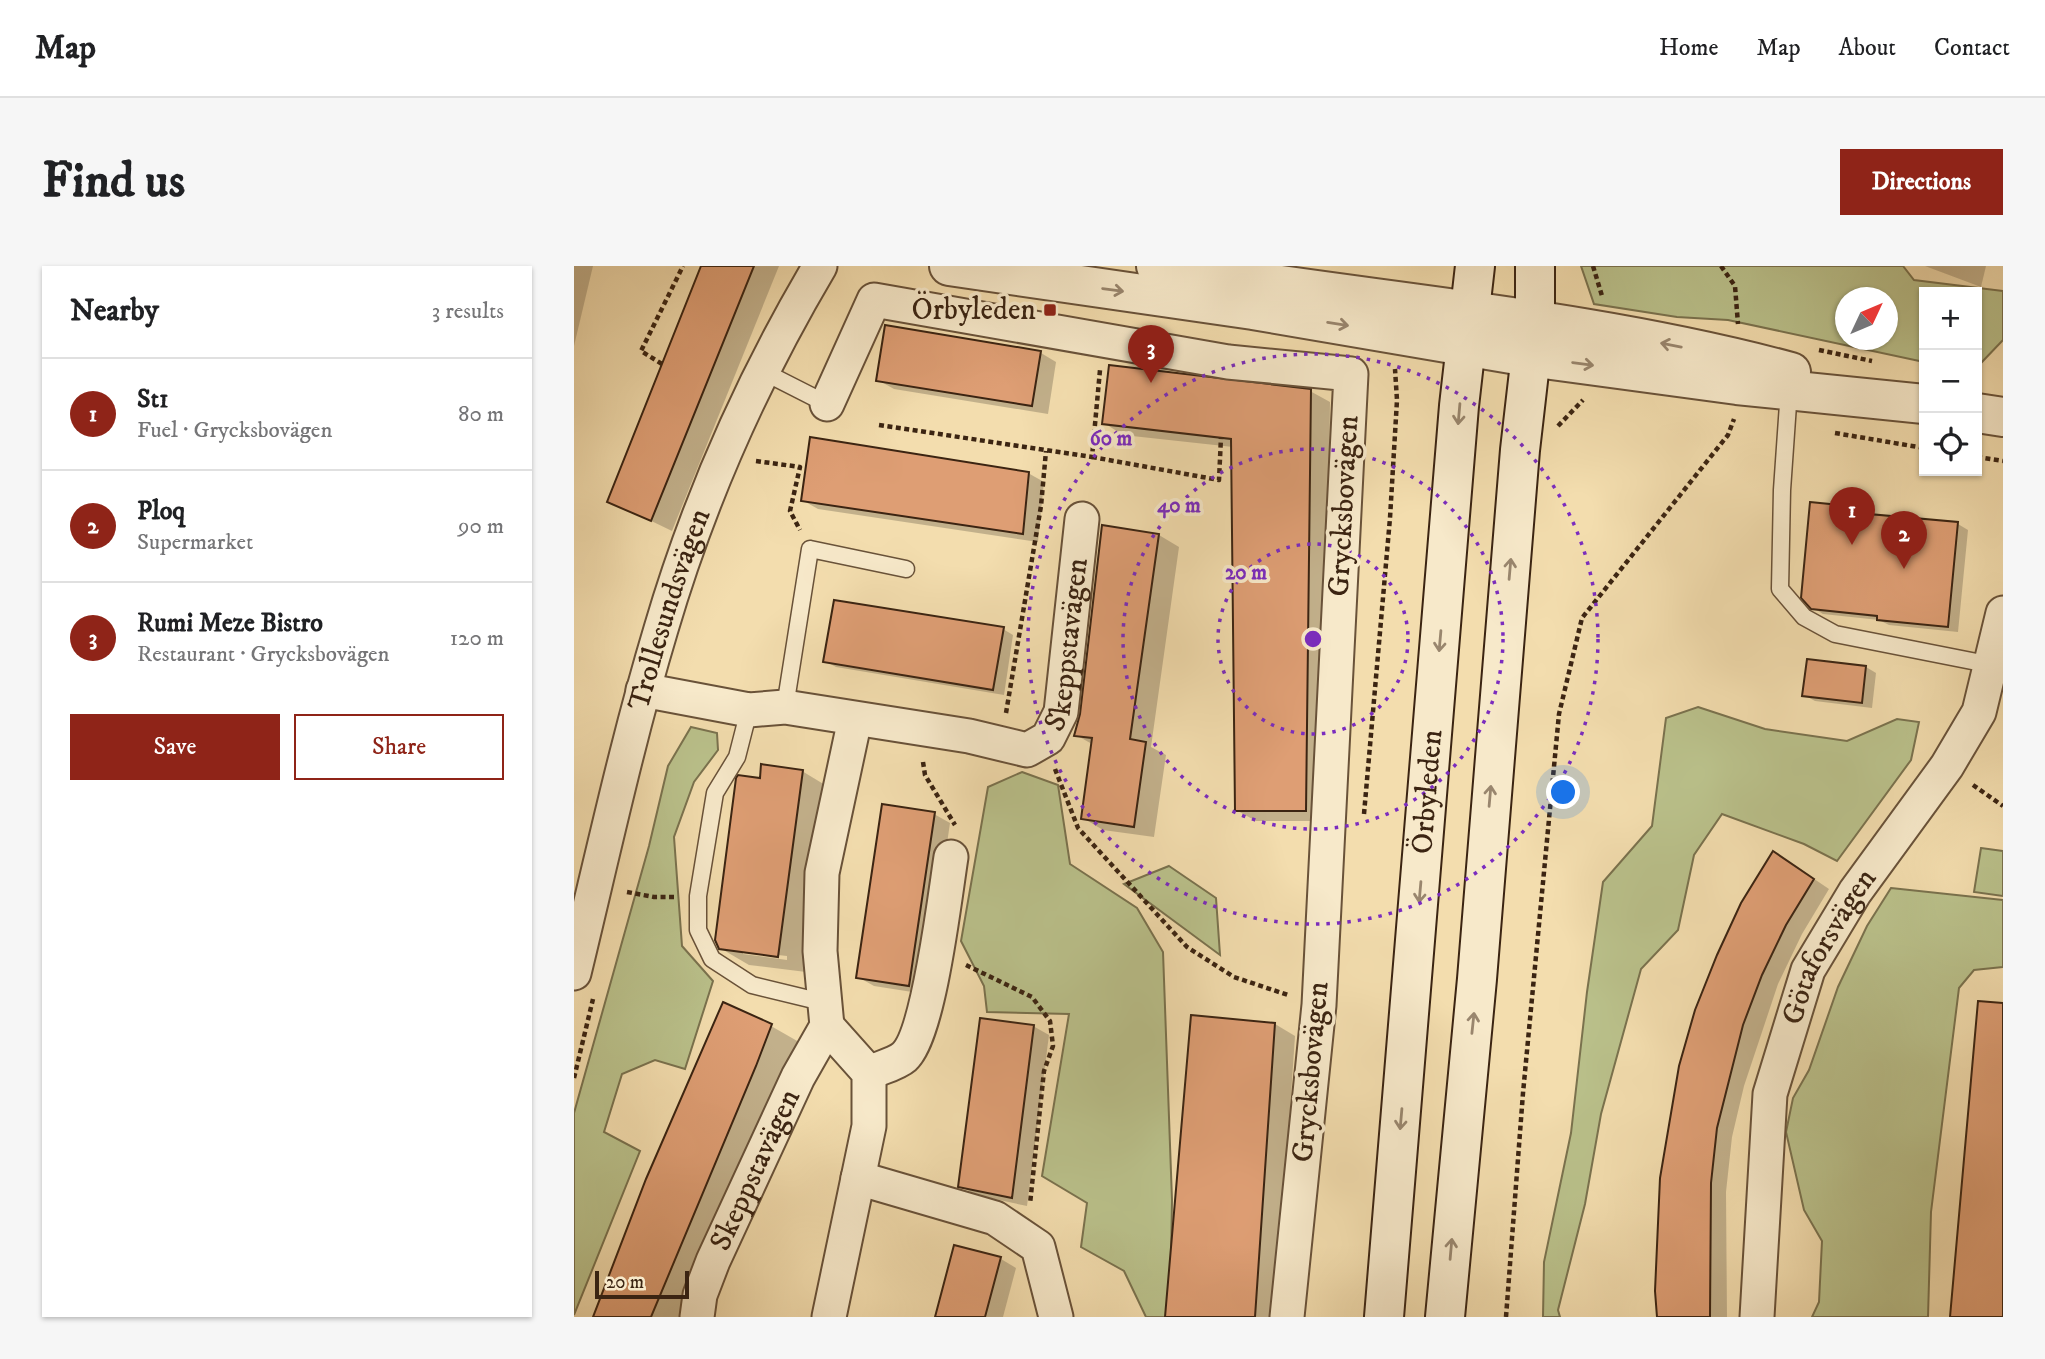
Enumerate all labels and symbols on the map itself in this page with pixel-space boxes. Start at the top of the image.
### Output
one-way arrow [1101,283,1124,296]
north arrow [1835,287,1898,350]
place label: Örbyleden [911,291,1036,329]
marker: Örbyleden [1042,302,1058,318]
one-way arrow [1326,318,1349,331]
pin: 3 [1128,325,1174,383]
one-way arrow [1660,338,1683,351]
one-way arrow [1571,358,1594,371]
one-way arrow [1452,402,1465,425]
street label: Grycksbovägen [1321,414,1367,598]
text: 60 m [1090,426,1132,452]
pin: 1 [1829,487,1875,545]
text: 40 m [1157,493,1201,519]
street label: Trollesundsvägen [620,503,719,714]
pin: 2 [1881,511,1927,569]
street label: Skeppstavägen [1036,556,1096,737]
one-way arrow [1504,558,1517,581]
text: 20 m [1225,560,1267,586]
centre of rings [1301,627,1325,651]
one-way arrow [1433,629,1446,652]
street label: Örbyleden [1403,728,1451,855]
your location [1546,775,1580,809]
one-way arrow [1484,785,1497,808]
street label: Götaforsvägen [1774,861,1885,1029]
one-way arrow [1413,880,1426,903]
street label: Grycksbovägen [1285,980,1337,1164]
one-way arrow [1467,1012,1480,1034]
street label: Skeppstavägen [702,1083,808,1257]
one-way arrow [1394,1107,1407,1130]
one-way arrow [1445,1238,1458,1261]
scale bar [595,1268,690,1300]

